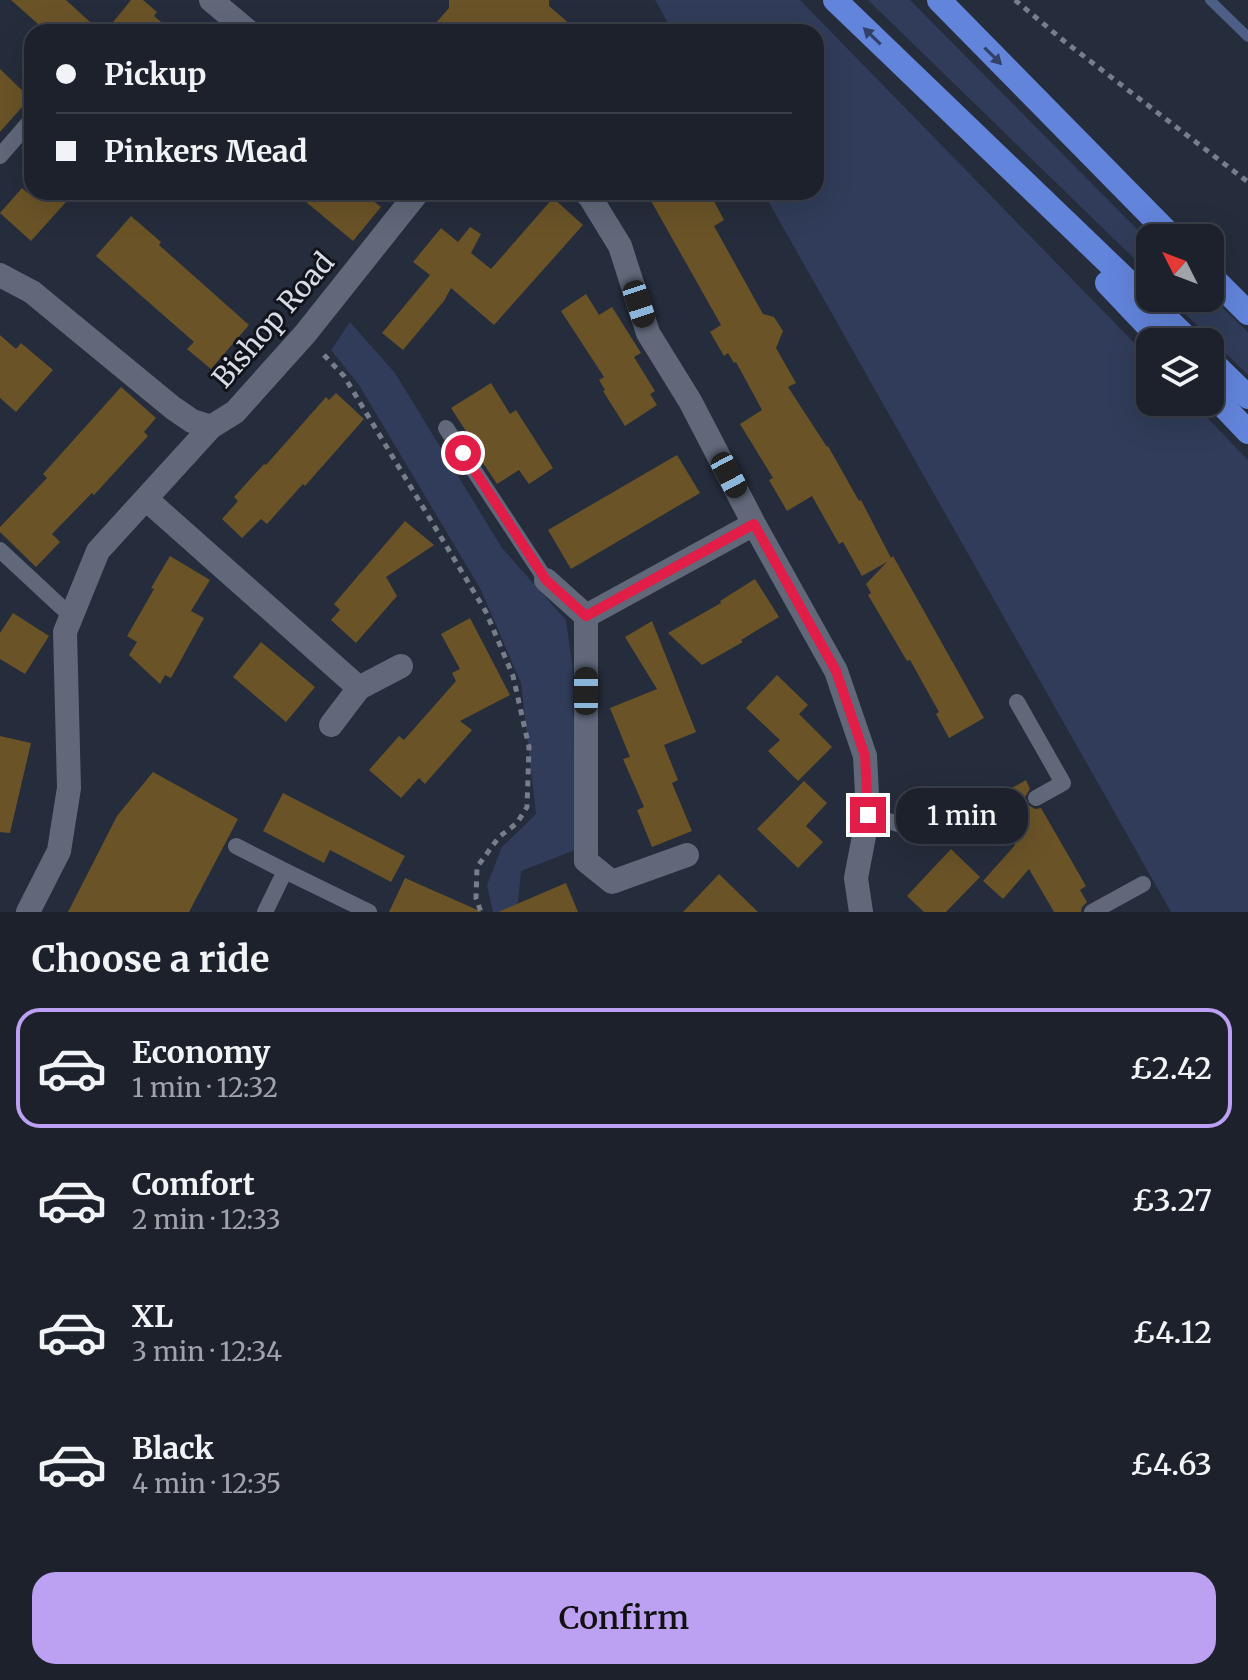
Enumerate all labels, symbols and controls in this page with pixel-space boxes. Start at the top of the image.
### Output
one-way arrow [863,27,882,45]
one-way arrow [984,46,1002,65]
text: Pickup [104,55,206,93]
text: Pinkers Mead [104,132,307,170]
north arrow [1136,224,1224,312]
map controls [1136,224,1224,416]
street label: Bishop Road [204,245,342,395]
car [620,277,658,331]
button: layers [1136,328,1224,416]
route start [445,435,481,471]
car [707,448,751,502]
car [574,667,598,715]
callout: 1 min [896,787,1028,843]
route end [850,797,886,833]
text: 1 min [927,799,997,832]
text: Choose a ride [32,937,269,982]
icon: car [36,1032,108,1104]
text: Economy [132,1033,270,1071]
text: £2.42 [1130,1049,1212,1087]
text: 1 min · 12:32 [132,1071,278,1104]
icon: car [36,1164,108,1236]
text: Comfort [132,1165,255,1203]
text: £3.27 [1132,1181,1212,1219]
text: 2 min · 12:33 [132,1203,281,1236]
icon: car [36,1296,108,1368]
text: XL [132,1297,173,1335]
text: £4.12 [1133,1313,1212,1351]
text: 3 min · 12:34 [132,1335,282,1368]
icon: car [36,1428,108,1500]
text: Black [132,1429,214,1467]
text: £4.63 [1130,1445,1212,1483]
text: 4 min · 12:35 [132,1467,281,1500]
button: Confirm [32,1572,1216,1664]

